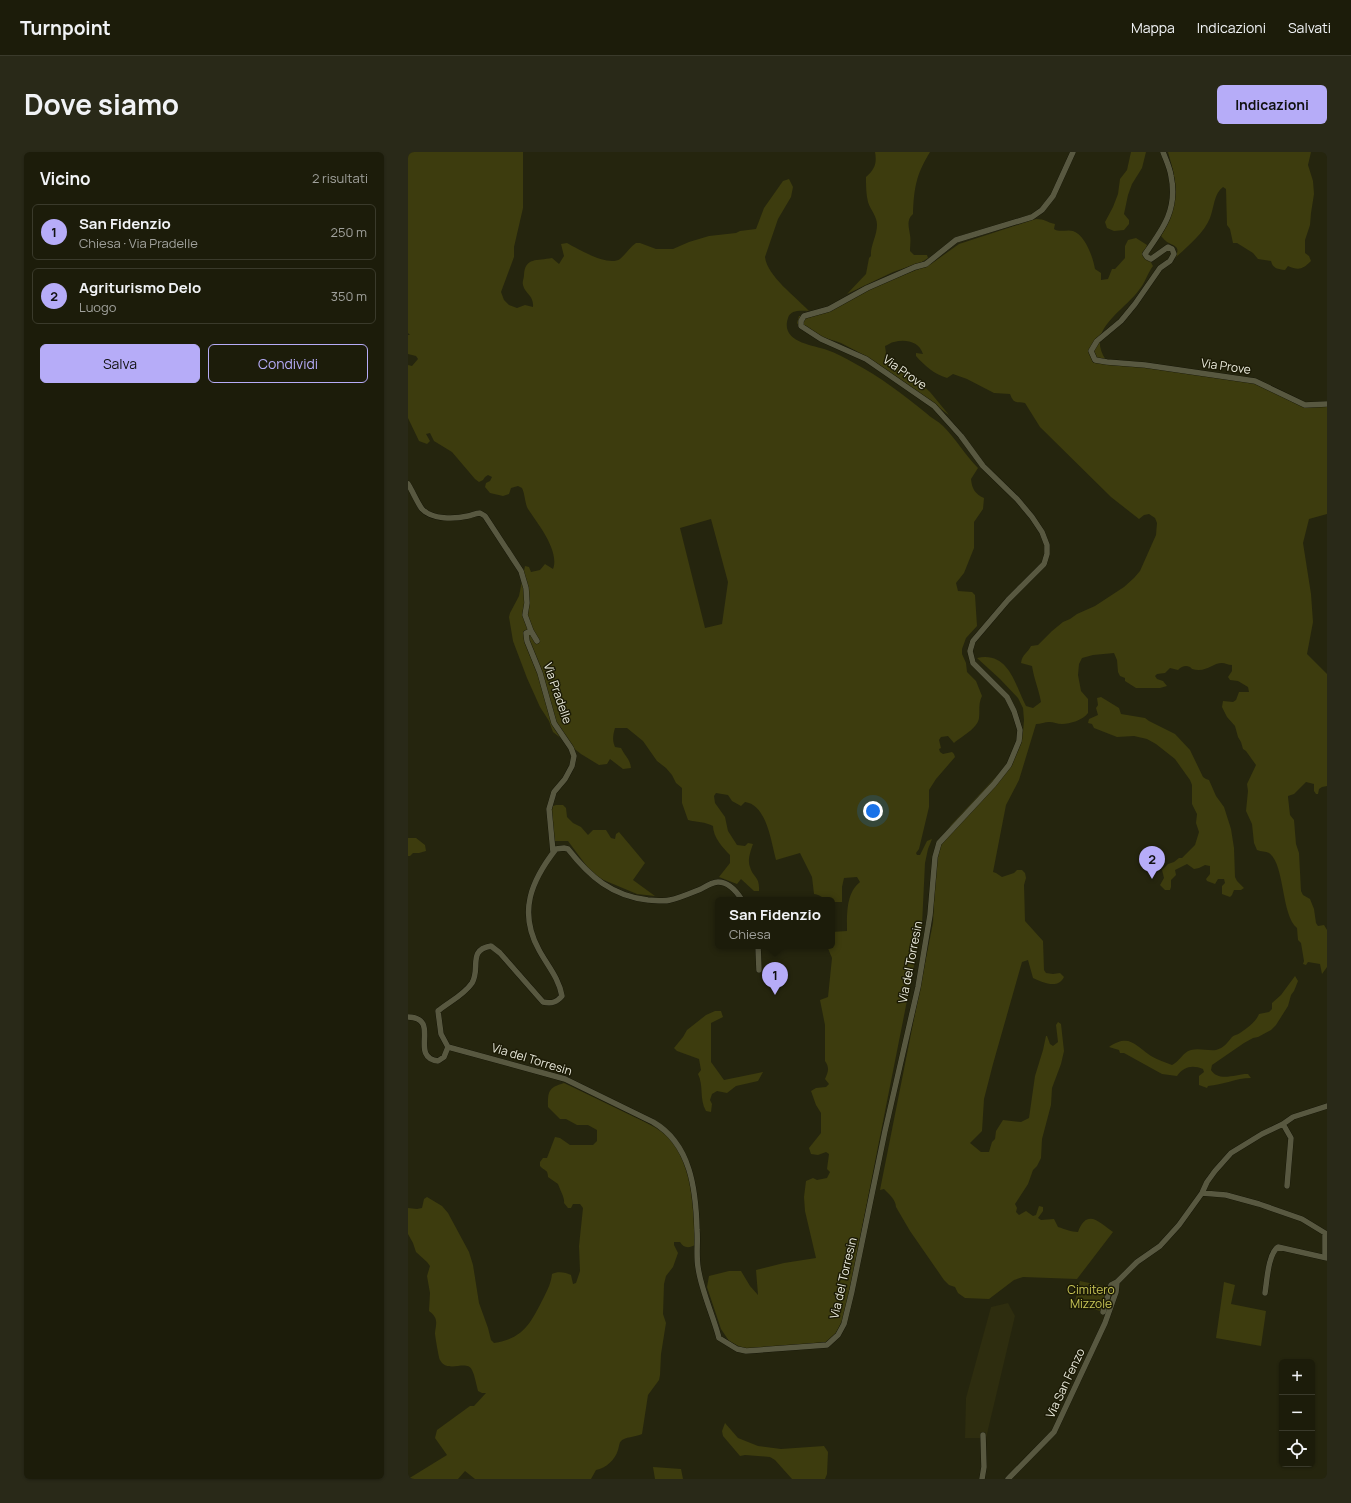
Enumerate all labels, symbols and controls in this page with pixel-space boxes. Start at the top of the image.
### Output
text: Turnpoint [20,15,111,41]
text: Mappa [1131,18,1175,37]
text: Indicazioni [1197,18,1266,37]
text: Salvati [1288,18,1331,37]
text: Dove siamo [24,85,179,123]
button: Indicazioni [1217,85,1327,124]
text: Vicino [40,167,91,190]
text: 2 risultati [312,169,368,187]
text: San Fidenzio [79,213,171,234]
text: 1 [51,223,57,241]
text: 250 m [331,223,367,241]
text: Chiesa · Via Pradelle [79,234,198,252]
text: Agriturismo Delo [79,277,201,298]
text: 2 [50,287,58,305]
text: 350 m [331,287,367,305]
text: Luogo [79,298,116,316]
button: Salva [40,344,200,383]
button: Condividi [208,344,368,383]
street label: Via Prove [880,351,930,393]
street label: Via Prove [1200,354,1252,378]
street label: Via Pradelle [540,660,576,726]
your location [863,801,883,821]
pin: 2 [1139,846,1165,879]
popup [715,897,835,949]
text: San Fidenzio [729,904,821,925]
street label: Via del Torresin [894,920,926,1004]
text: Chiesa [729,925,771,943]
pin: 1 [762,962,788,995]
street label: Via del Torresin [490,1039,574,1079]
street label: Via del Torresin [825,1236,861,1320]
park label: Cimitero Mizzole [1067,1281,1115,1312]
street label: Via San Fenzo [1041,1345,1089,1421]
map controls [1279,1359,1315,1467]
button: + [1279,1359,1315,1395]
button: − [1279,1395,1315,1431]
button: locate [1279,1431,1315,1467]

